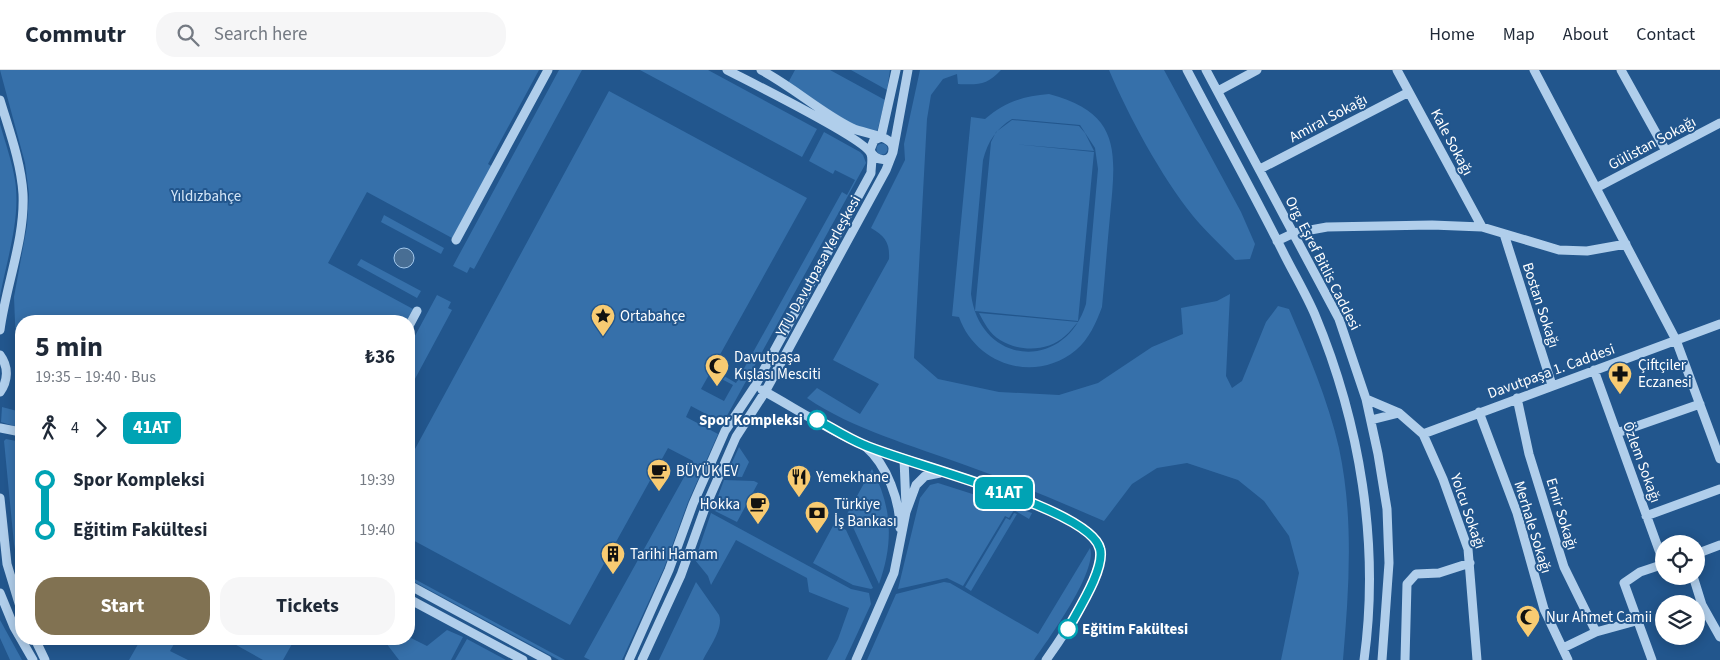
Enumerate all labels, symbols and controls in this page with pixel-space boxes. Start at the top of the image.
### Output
search box [156,12,506,57]
text: Commutr [25,17,126,52]
icon: search [174,21,202,49]
text: Search here [214,21,308,48]
text: Home [1429,22,1475,47]
text: Map [1503,22,1535,47]
text: About [1563,22,1608,47]
text: Contact [1636,22,1695,47]
street label: Amiral Sokağı [1285,89,1371,148]
street label: Kale Sokağı [1425,105,1478,179]
street label: Gülistan Sokağı [1605,111,1700,175]
park label: Yıldızbahçe [170,186,241,207]
street label: YTU Davutpasa Yerleşkesi [770,192,866,342]
street label: Org. Eşref Bitlis Caddesi [1280,193,1365,334]
street label: Bostan Sokağı [1517,260,1564,351]
place icon: Ortabahçe [590,303,616,337]
place label: Ortabahçe [620,306,685,327]
text: 5 min [35,327,103,367]
street label: Davutpaşa 1. Caddesi [1485,339,1618,404]
text: ₺36 [365,344,395,371]
place label: Davutpaşa Kışlası Mesciti [734,347,821,385]
mosque icon: Davutpaşa Kışlası Mesciti [704,353,730,387]
place label: Çiftçiler Eczanesi [1638,355,1692,393]
pharmacy icon: Çiftçiler Eczanesi [1607,361,1633,395]
text: 19:35 – 19:40 · Bus [35,366,156,388]
place label: Spor Kompleksi [699,410,803,431]
marker: Spor Kompleksi [807,410,827,430]
icon: walk [35,414,63,442]
icon: forward [87,414,115,442]
text: 41AT [133,415,171,440]
text: 4 [71,417,79,439]
street label: Özlem Sokağı [1617,419,1666,506]
cafe icon: BÜYÜK EV [646,458,672,492]
place label: BÜYÜK EV [676,461,739,482]
restaurant icon: Yemekhane [786,464,812,498]
text: Spor Kompleksi [73,467,205,494]
place label: Yemekhane [815,467,889,488]
text: 19:39 [359,469,395,491]
street label: Yolcu Sokağı [1444,470,1490,552]
street label: Emir Sokağı [1541,475,1582,553]
line badge: 41AT [969,477,1039,509]
street label: Merhale Sokağı [1508,478,1557,576]
text: 41AT [985,480,1023,505]
cafe icon: Hokka [745,491,771,525]
place label: Hokka [700,494,740,515]
place label: Türkiye İş Bankası [834,494,897,532]
bank icon: Türkiye İş Bankası [804,500,830,534]
text: Eğitim Fakültesi [73,517,207,544]
text: 19:40 [359,519,395,541]
map controls [1655,535,1705,645]
button: locate [1655,535,1705,585]
building icon: Tarihi Hamam [600,541,626,575]
place label: Tarihi Hamam [630,544,718,565]
button: Start [35,577,210,635]
button: Tickets [220,577,395,635]
button: layers [1655,595,1705,645]
mosque icon: Nur Ahmet Camii [1515,604,1541,638]
place label: Nur Ahmet Camii [1546,607,1652,628]
marker: Eğitim Fakültesi [1058,619,1078,639]
place label: Eğitim Fakültesi [1082,619,1188,640]

